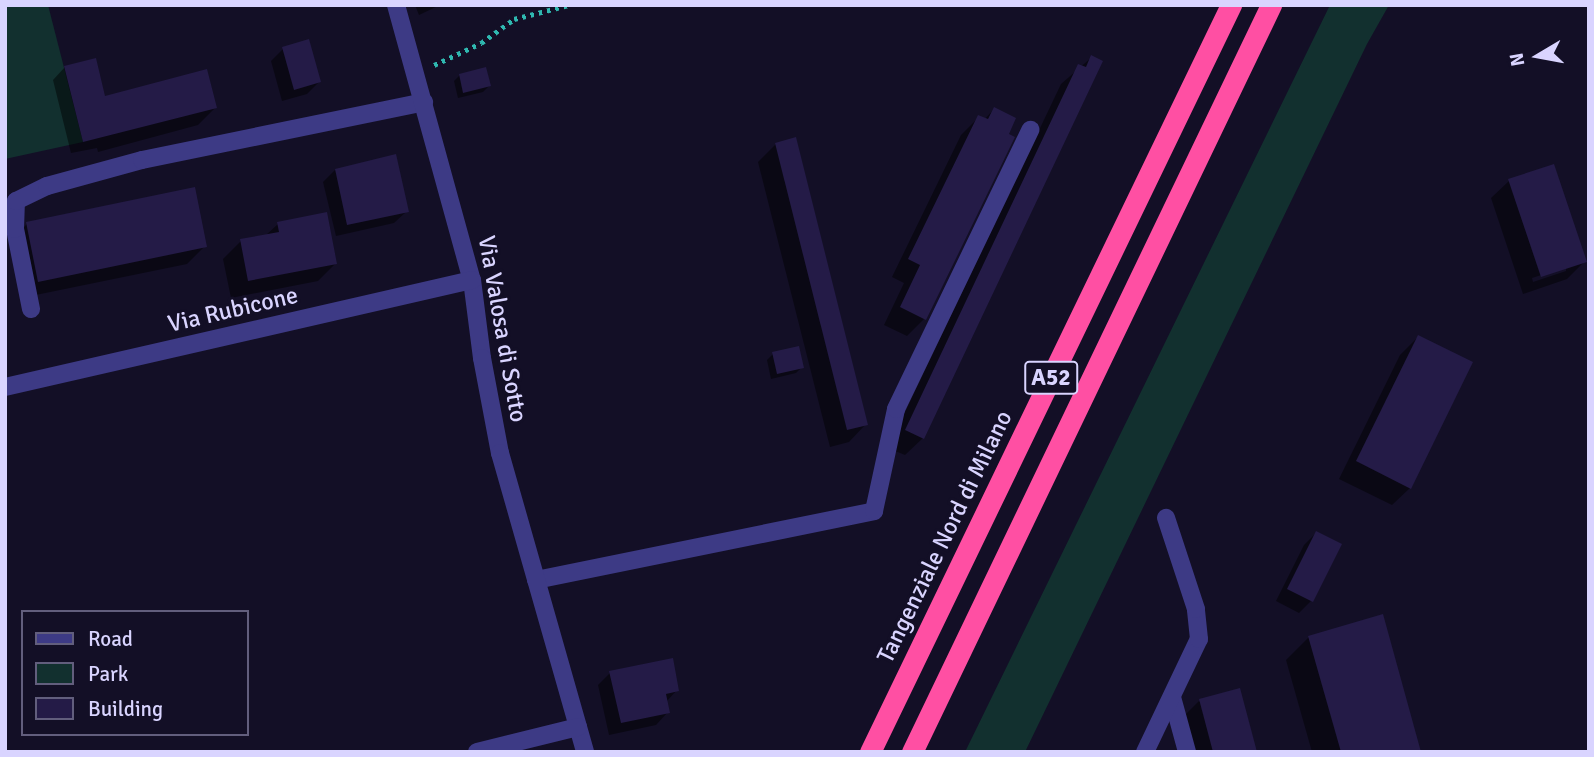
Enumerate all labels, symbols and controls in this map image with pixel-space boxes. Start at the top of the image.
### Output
north arrow [1503,21,1573,91]
text: N [1504,51,1530,68]
street label: Via Valosa di Sotto [471,233,533,425]
street label: Via Rubicone [165,281,301,339]
road number: A52 [1023,358,1079,398]
street label: Tangenziale Nord di Milano [871,406,1019,668]
legend [21,610,248,736]
text: Road [88,626,133,652]
text: Park [88,661,128,687]
text: Building [88,696,163,722]

